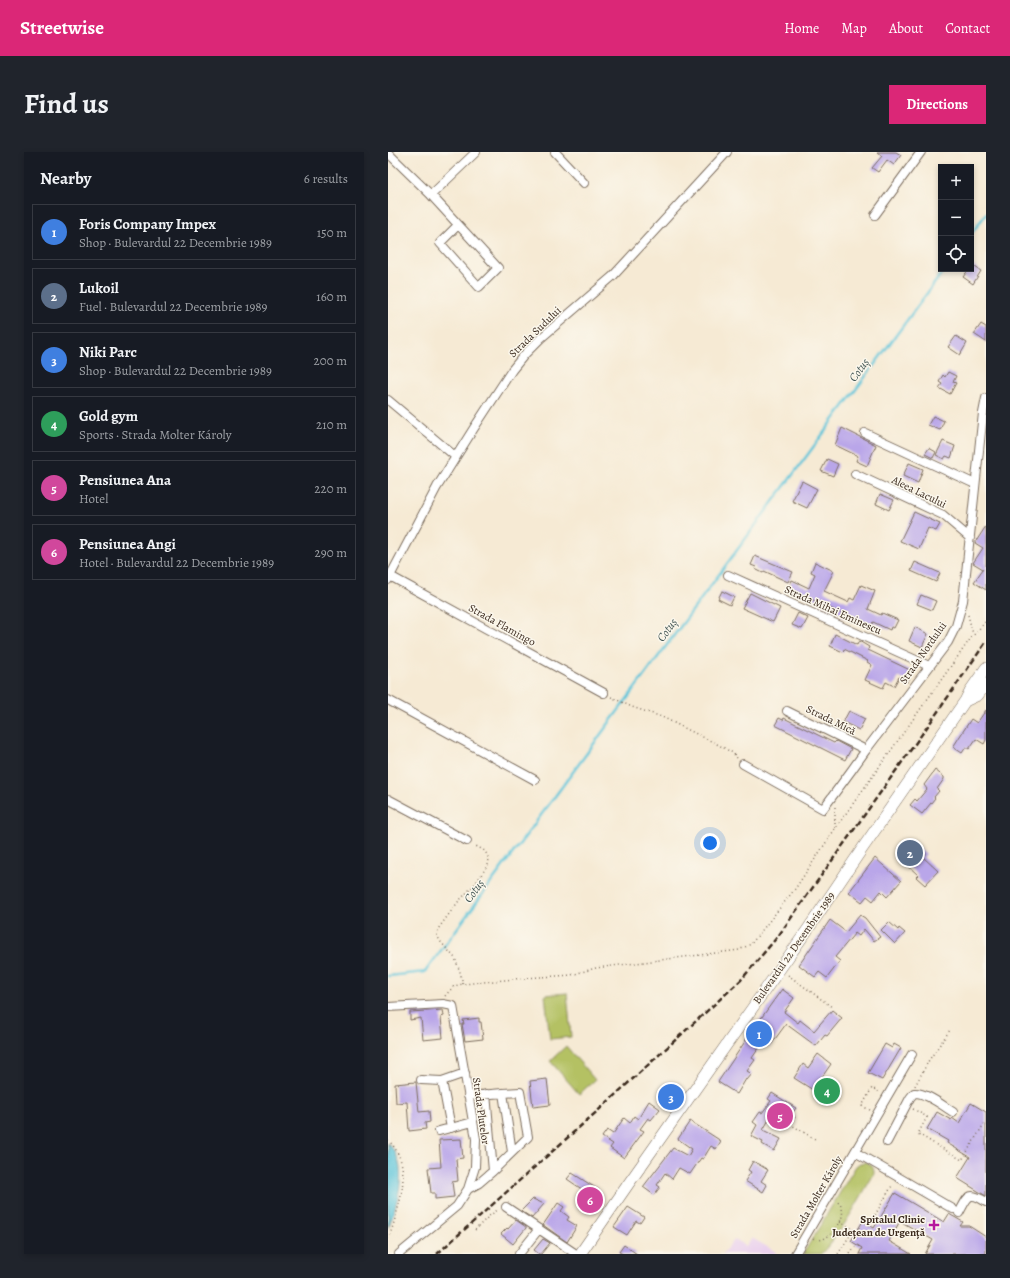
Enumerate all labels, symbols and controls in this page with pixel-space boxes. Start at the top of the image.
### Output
text: Streetwise [20,15,104,41]
text: Home [784,19,819,38]
text: Map [841,19,867,38]
text: About [889,19,923,38]
text: Contact [945,19,990,38]
text: Find us [24,85,109,123]
button: Directions [889,85,986,124]
map controls [938,164,974,272]
button: + [938,164,974,200]
text: Nearby [40,167,91,190]
text: 6 results [304,170,348,187]
button: − [938,200,974,236]
text: Foris Company Impex [79,214,216,234]
text: 1 [52,224,56,241]
text: 150 m [317,224,347,241]
text: Shop · Bulevardul 22 Decembrie 1989 [79,234,272,251]
button: locate [938,236,974,272]
text: Lukoil [79,278,119,298]
text: 2 [51,288,57,305]
text: 160 m [316,288,347,305]
text: Fuel · Bulevardul 22 Decembrie 1989 [79,298,268,315]
street label: Strada Sudului [506,303,564,361]
text: Niki Parc [79,342,137,362]
text: 3 [51,352,57,369]
text: 200 m [314,352,347,369]
water label: Cotuș [845,355,873,385]
text: Shop · Bulevardul 22 Decembrie 1989 [79,362,272,379]
text: Gold gym [79,406,138,426]
text: 4 [51,416,57,433]
text: 210 m [316,416,347,433]
text: Sports · Strada Molter Károly [79,426,232,443]
text: Pensiunea Ana [79,470,171,490]
street label: Aleea Lacului [888,472,949,512]
text: 5 [51,480,57,497]
text: 220 m [314,480,347,497]
text: Hotel [79,490,108,507]
text: Pensiunea Angi [79,534,176,554]
text: 6 [51,544,57,561]
text: 290 m [315,544,347,561]
text: Hotel · Bulevardul 22 Decembrie 1989 [79,554,274,571]
street label: Strada Mihai Eminescu [782,582,884,638]
street label: Strada Flamingo [466,600,539,650]
water label: Cotuș [653,615,681,645]
street label: Strada Nordului [896,619,950,687]
street label: Strada Mică [803,701,859,739]
your location [700,833,720,853]
pin: 2 [897,838,923,868]
water label: Cotuș [460,876,488,906]
street label: Bulevardul 22 Decembrie 1989 [749,889,839,1007]
pin: 1 [746,1019,772,1049]
pin: 4 [814,1076,840,1106]
street label: Strada Plutelor [469,1077,493,1145]
pin: 3 [658,1082,684,1112]
pin: 5 [767,1101,793,1131]
street label: Strada Molter Károly [786,1153,846,1241]
pin: 6 [577,1185,603,1215]
place label: Spitalul Clinic Județean de Urgență [832,1212,926,1240]
marker: Spitalul Clinic Județean de Urgență [928,1219,940,1231]

